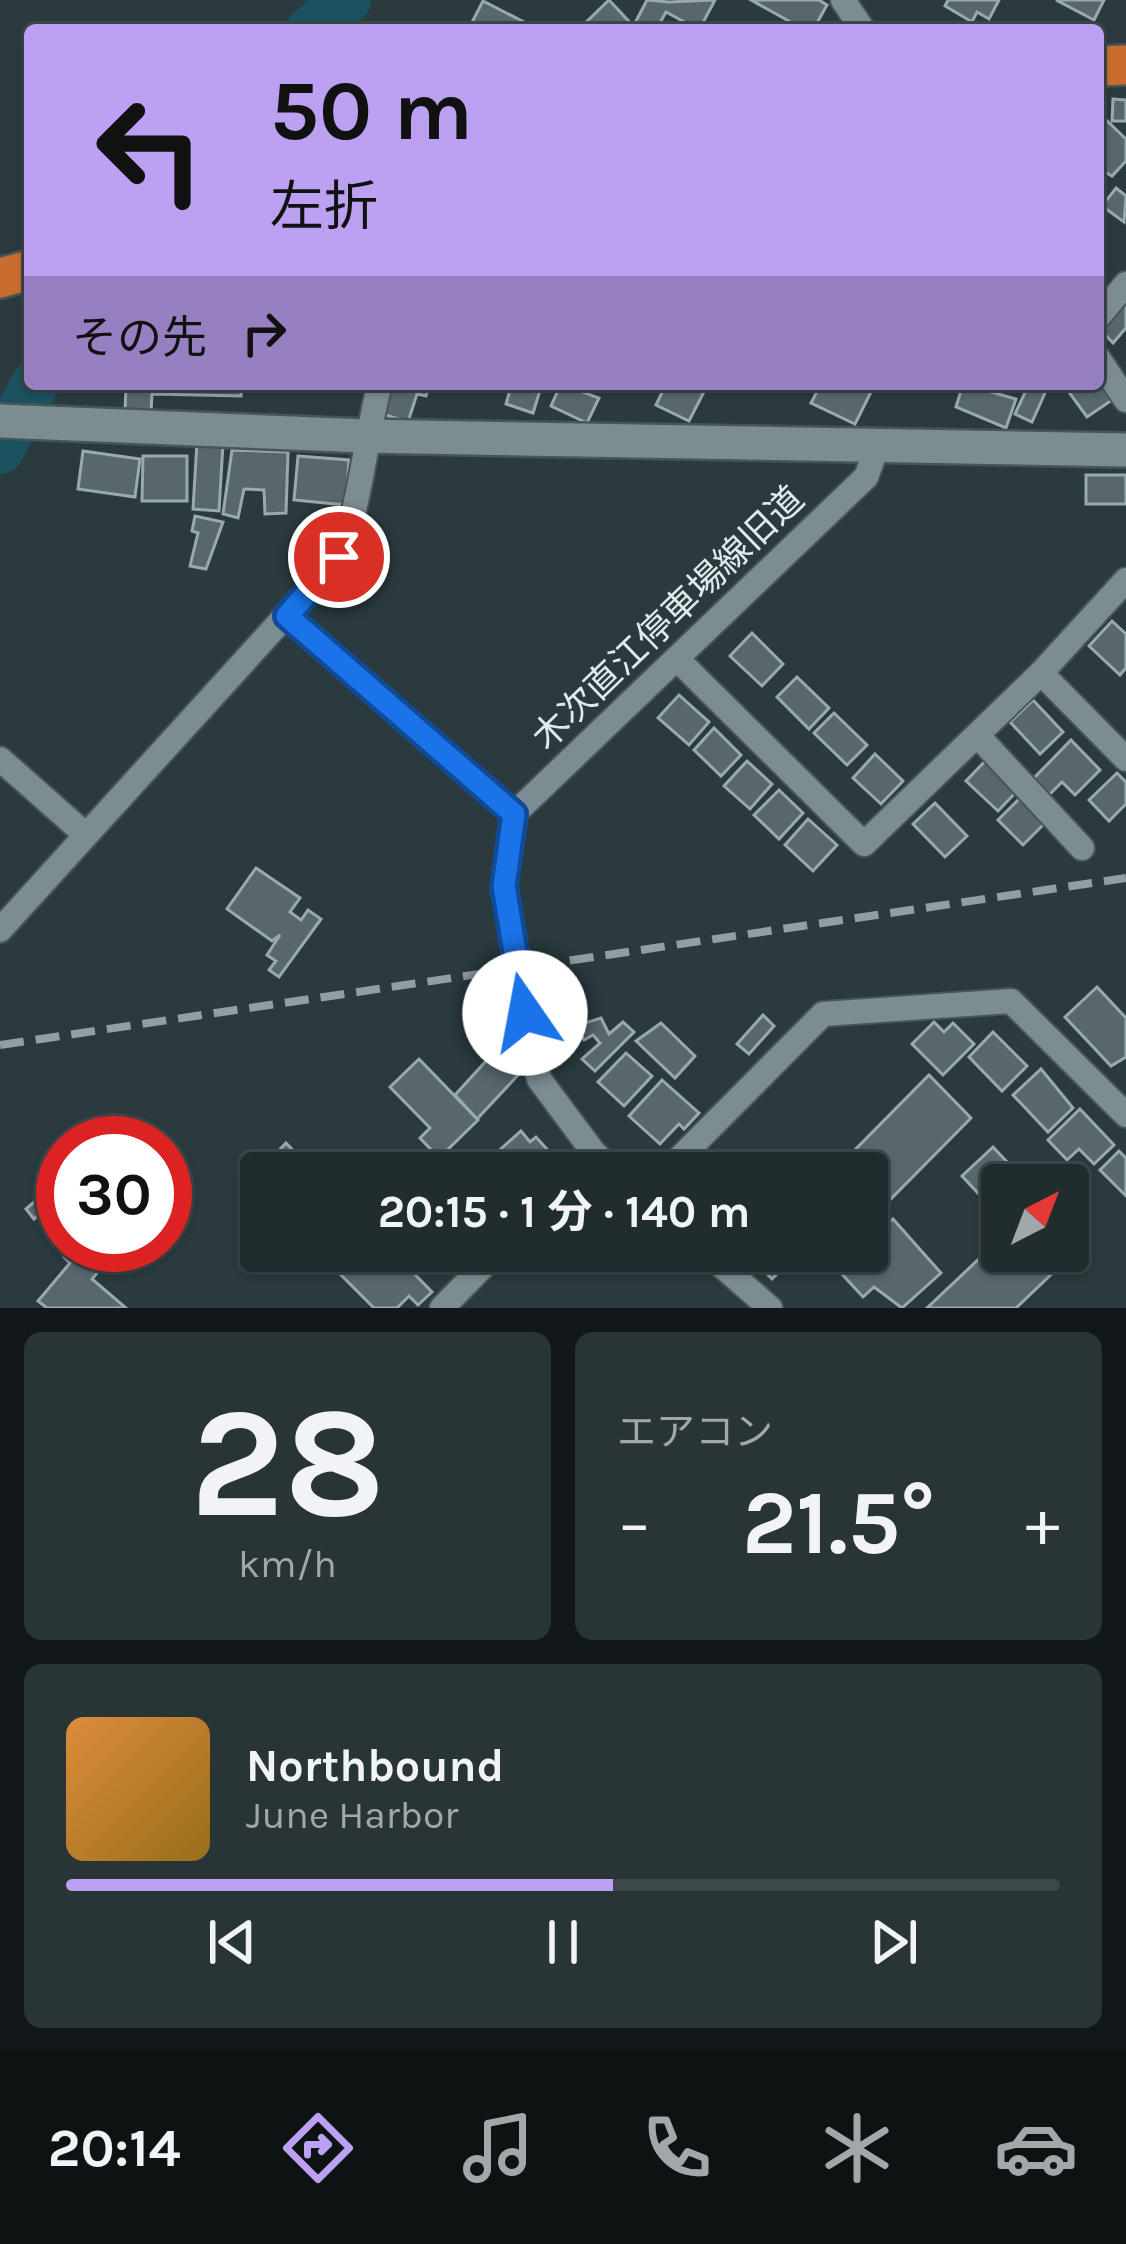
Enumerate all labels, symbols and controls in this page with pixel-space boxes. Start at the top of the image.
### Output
text: 50 m [270,62,473,160]
icon: left [72,72,228,228]
text: 左折 [270,175,378,239]
icon: right [231,300,297,366]
text: その先 [72,312,207,364]
street label: 木次直江停車場線旧道 [524,478,812,758]
pin [288,506,390,608]
icon: arrive [306,524,372,590]
position arrow [462,950,588,1076]
speed limit sign: 30 [36,1116,192,1272]
north arrow [981,1164,1089,1272]
map controls [981,1164,1089,1272]
text: 20:15 · 1 分 · 140 m [378,1186,750,1238]
text: 28 [190,1372,385,1554]
text: エアコン [617,1409,773,1455]
text: 21.5° [742,1470,935,1576]
text: − [617,1484,652,1562]
text: + [1025,1484,1060,1562]
text: km/h [238,1541,337,1587]
text: Northbound [246,1740,504,1792]
text: June Harbor [246,1792,458,1838]
icon: previous [199,1909,265,1975]
icon: pause [530,1909,596,1975]
icon: next [861,1909,927,1975]
icon: directions [276,2106,360,2190]
icon: music [456,2106,540,2190]
icon: phone [635,2106,719,2190]
icon: climate [815,2106,899,2190]
icon: car [994,2106,1078,2190]
text: 20:14 [48,2116,181,2180]

